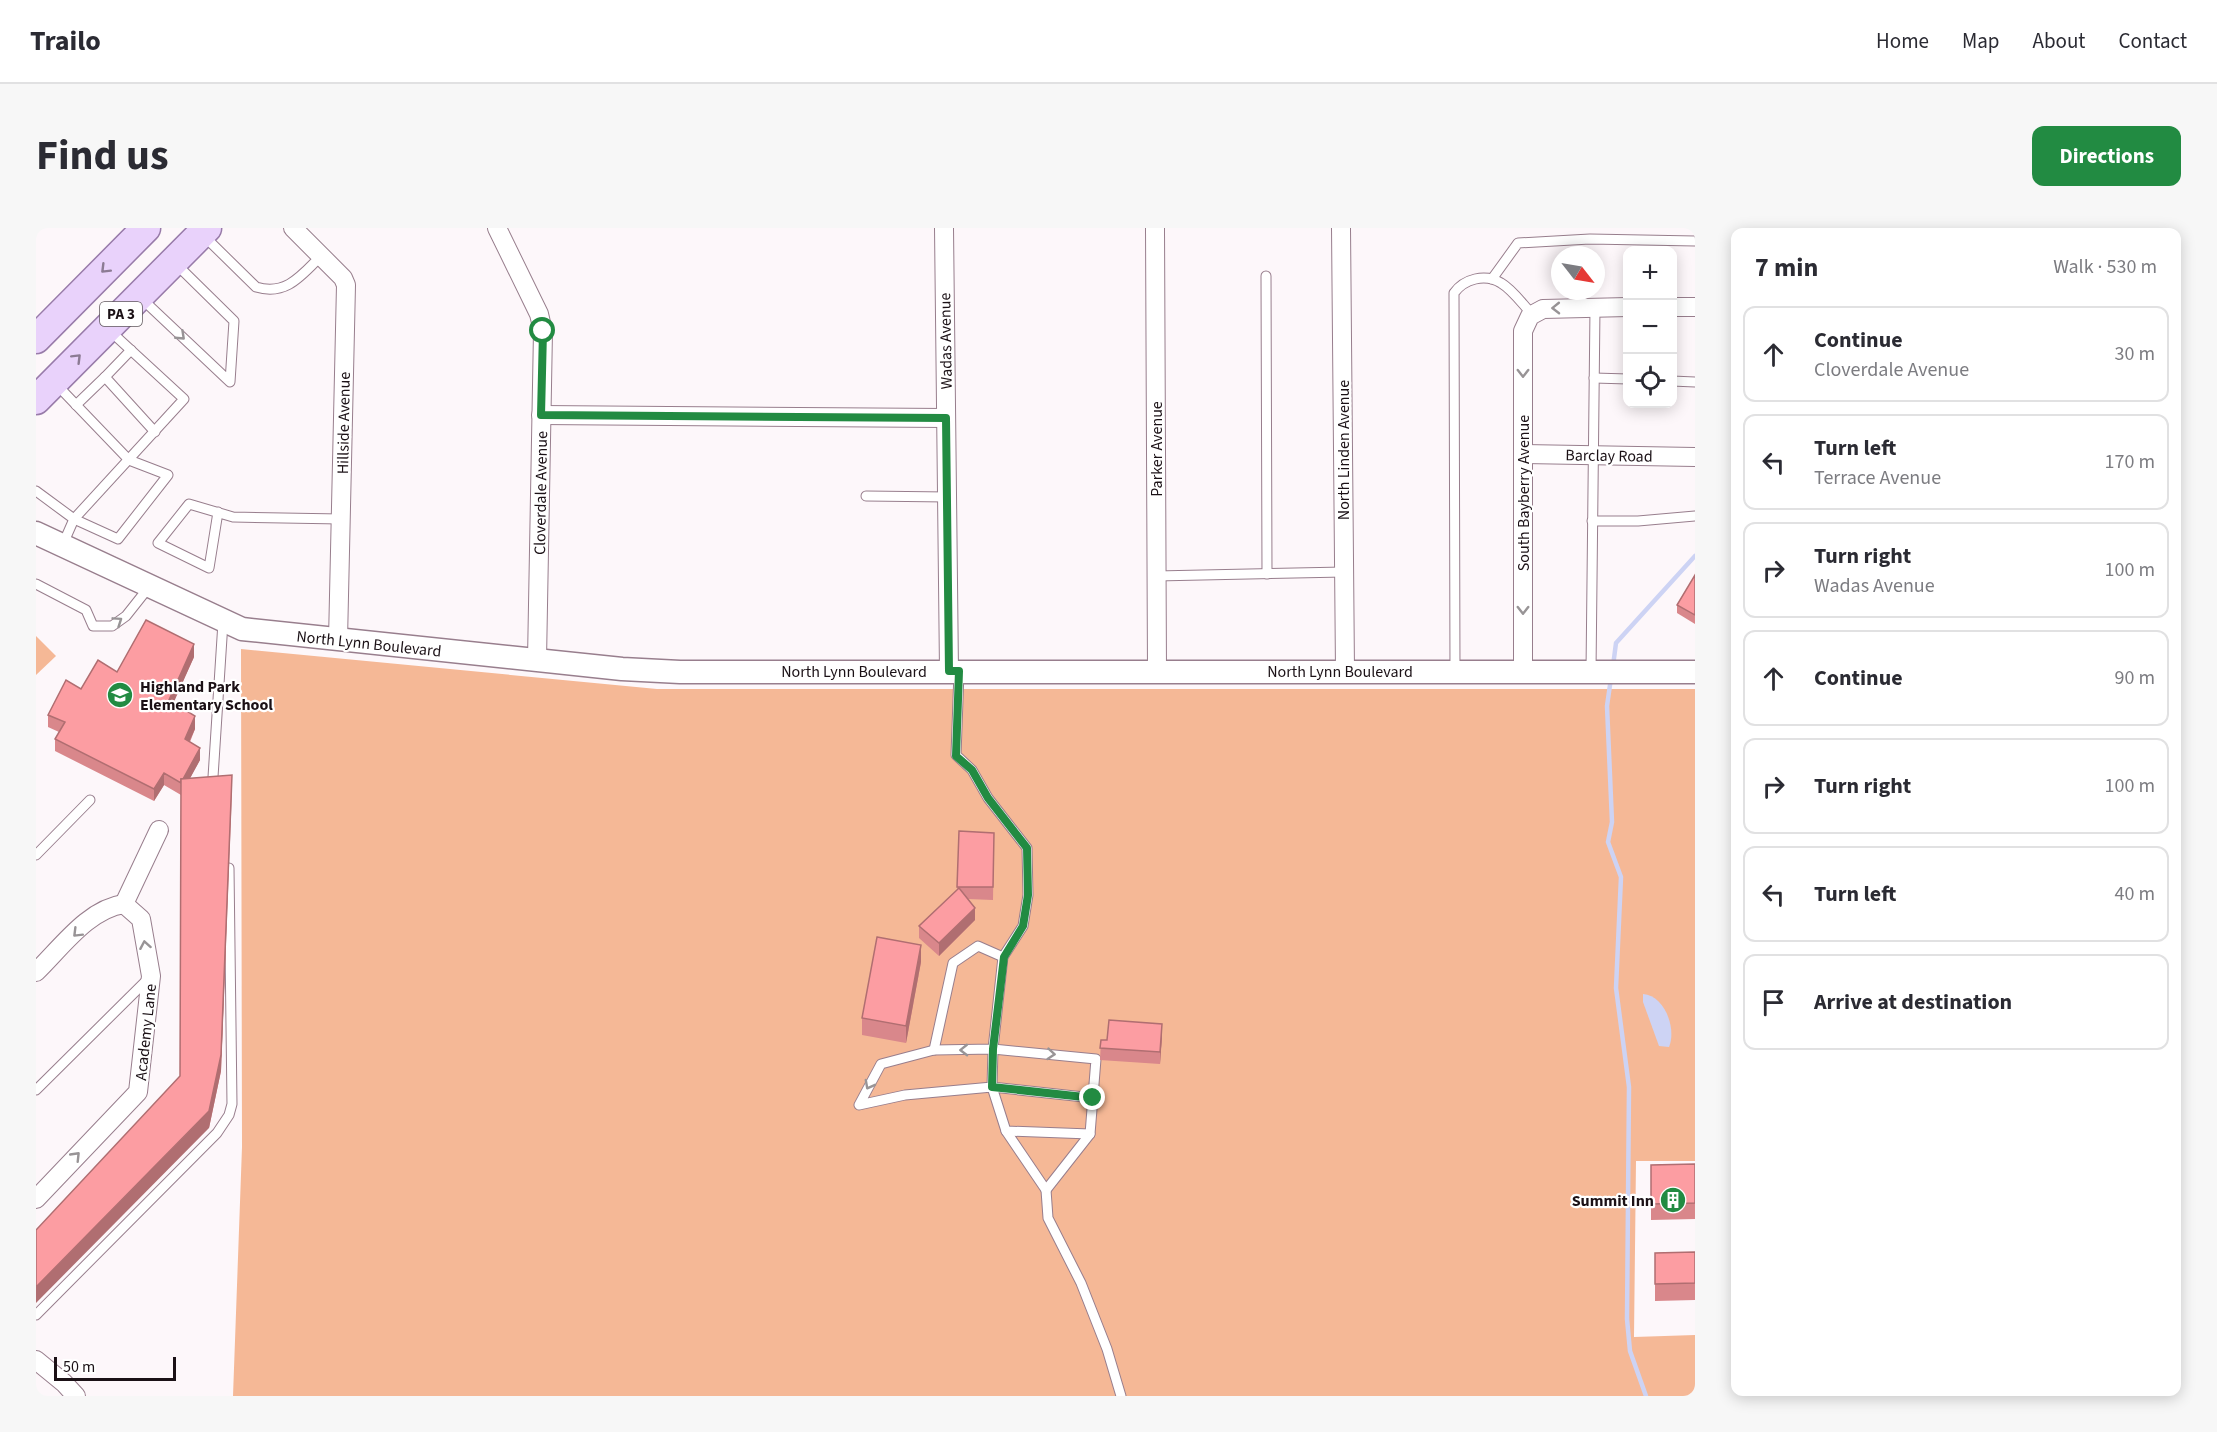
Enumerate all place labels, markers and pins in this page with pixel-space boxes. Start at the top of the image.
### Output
place label: Highland Park Elementary School [140,676,273,716]
school or university icon: Highland Park Elementary School [105,680,135,710]
building icon: Summit Inn [1658,1185,1688,1215]
place label: Summit Inn [1572,1190,1654,1212]

